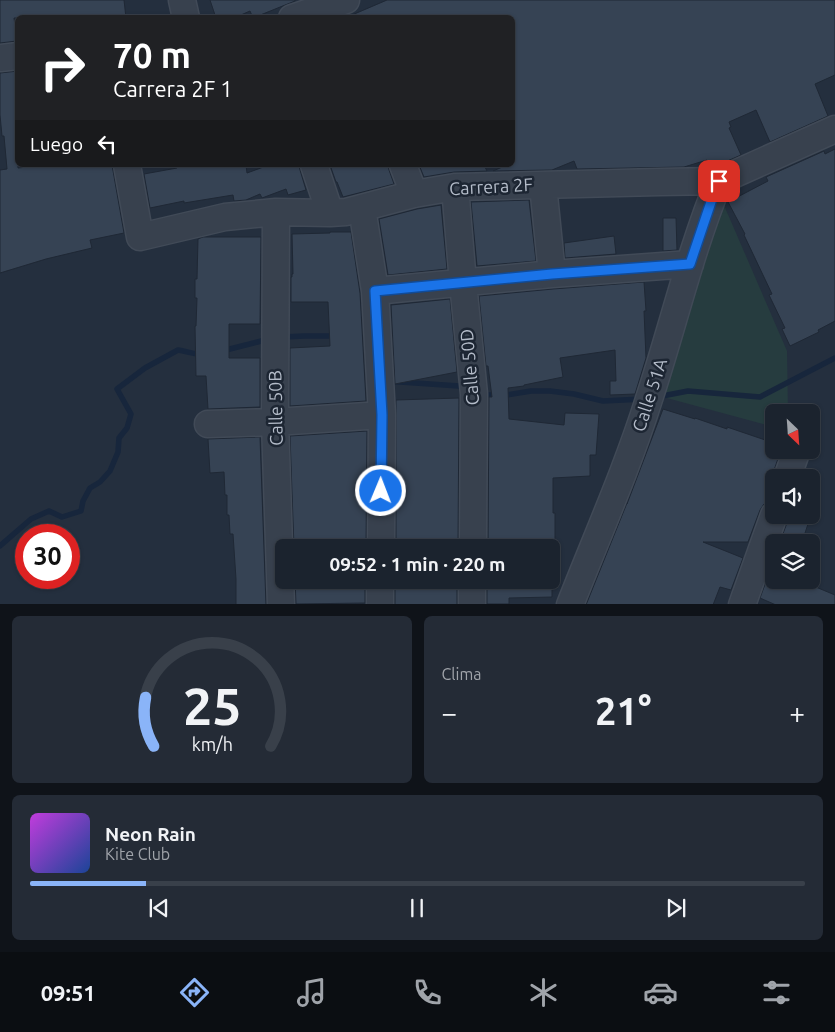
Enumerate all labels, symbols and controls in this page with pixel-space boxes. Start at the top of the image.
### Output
icon: right [30,35,95,100]
text: 70 m [113,35,191,75]
text: Carrera 2F 1 [113,76,233,101]
icon: left [93,130,121,158]
text: Luego [30,133,83,155]
pin [698,160,740,202]
icon: arrive [705,167,733,195]
street label: Carrera 2F [449,174,533,198]
street label: Calle 50D [456,328,482,406]
street label: Calle 51A [628,355,670,434]
street label: Calle 50B [264,370,286,446]
north arrow [765,404,820,459]
map controls [765,404,820,589]
position arrow [354,464,406,516]
button: sound [765,469,820,524]
speed limit sign: 30 [15,524,80,589]
button: layers [765,534,820,589]
text: 09:52 · 1 min · 220 m [330,553,505,575]
text: Clima [442,665,481,683]
text: 25 [182,677,241,735]
text: 21° [595,690,651,732]
text: − [442,697,457,728]
text: + [789,697,805,728]
text: km/h [191,734,232,754]
text: Neon Rain [105,823,196,845]
text: Kite Club [105,845,170,863]
icon: previous [145,894,173,922]
icon: pause [403,894,431,922]
icon: next [662,894,690,922]
icon: directions [177,975,212,1010]
icon: music [294,975,329,1010]
icon: phone [410,975,445,1010]
icon: climate [526,975,561,1010]
icon: car [643,975,678,1010]
icon: filters [759,975,794,1010]
text: 09:51 [41,980,96,1005]

